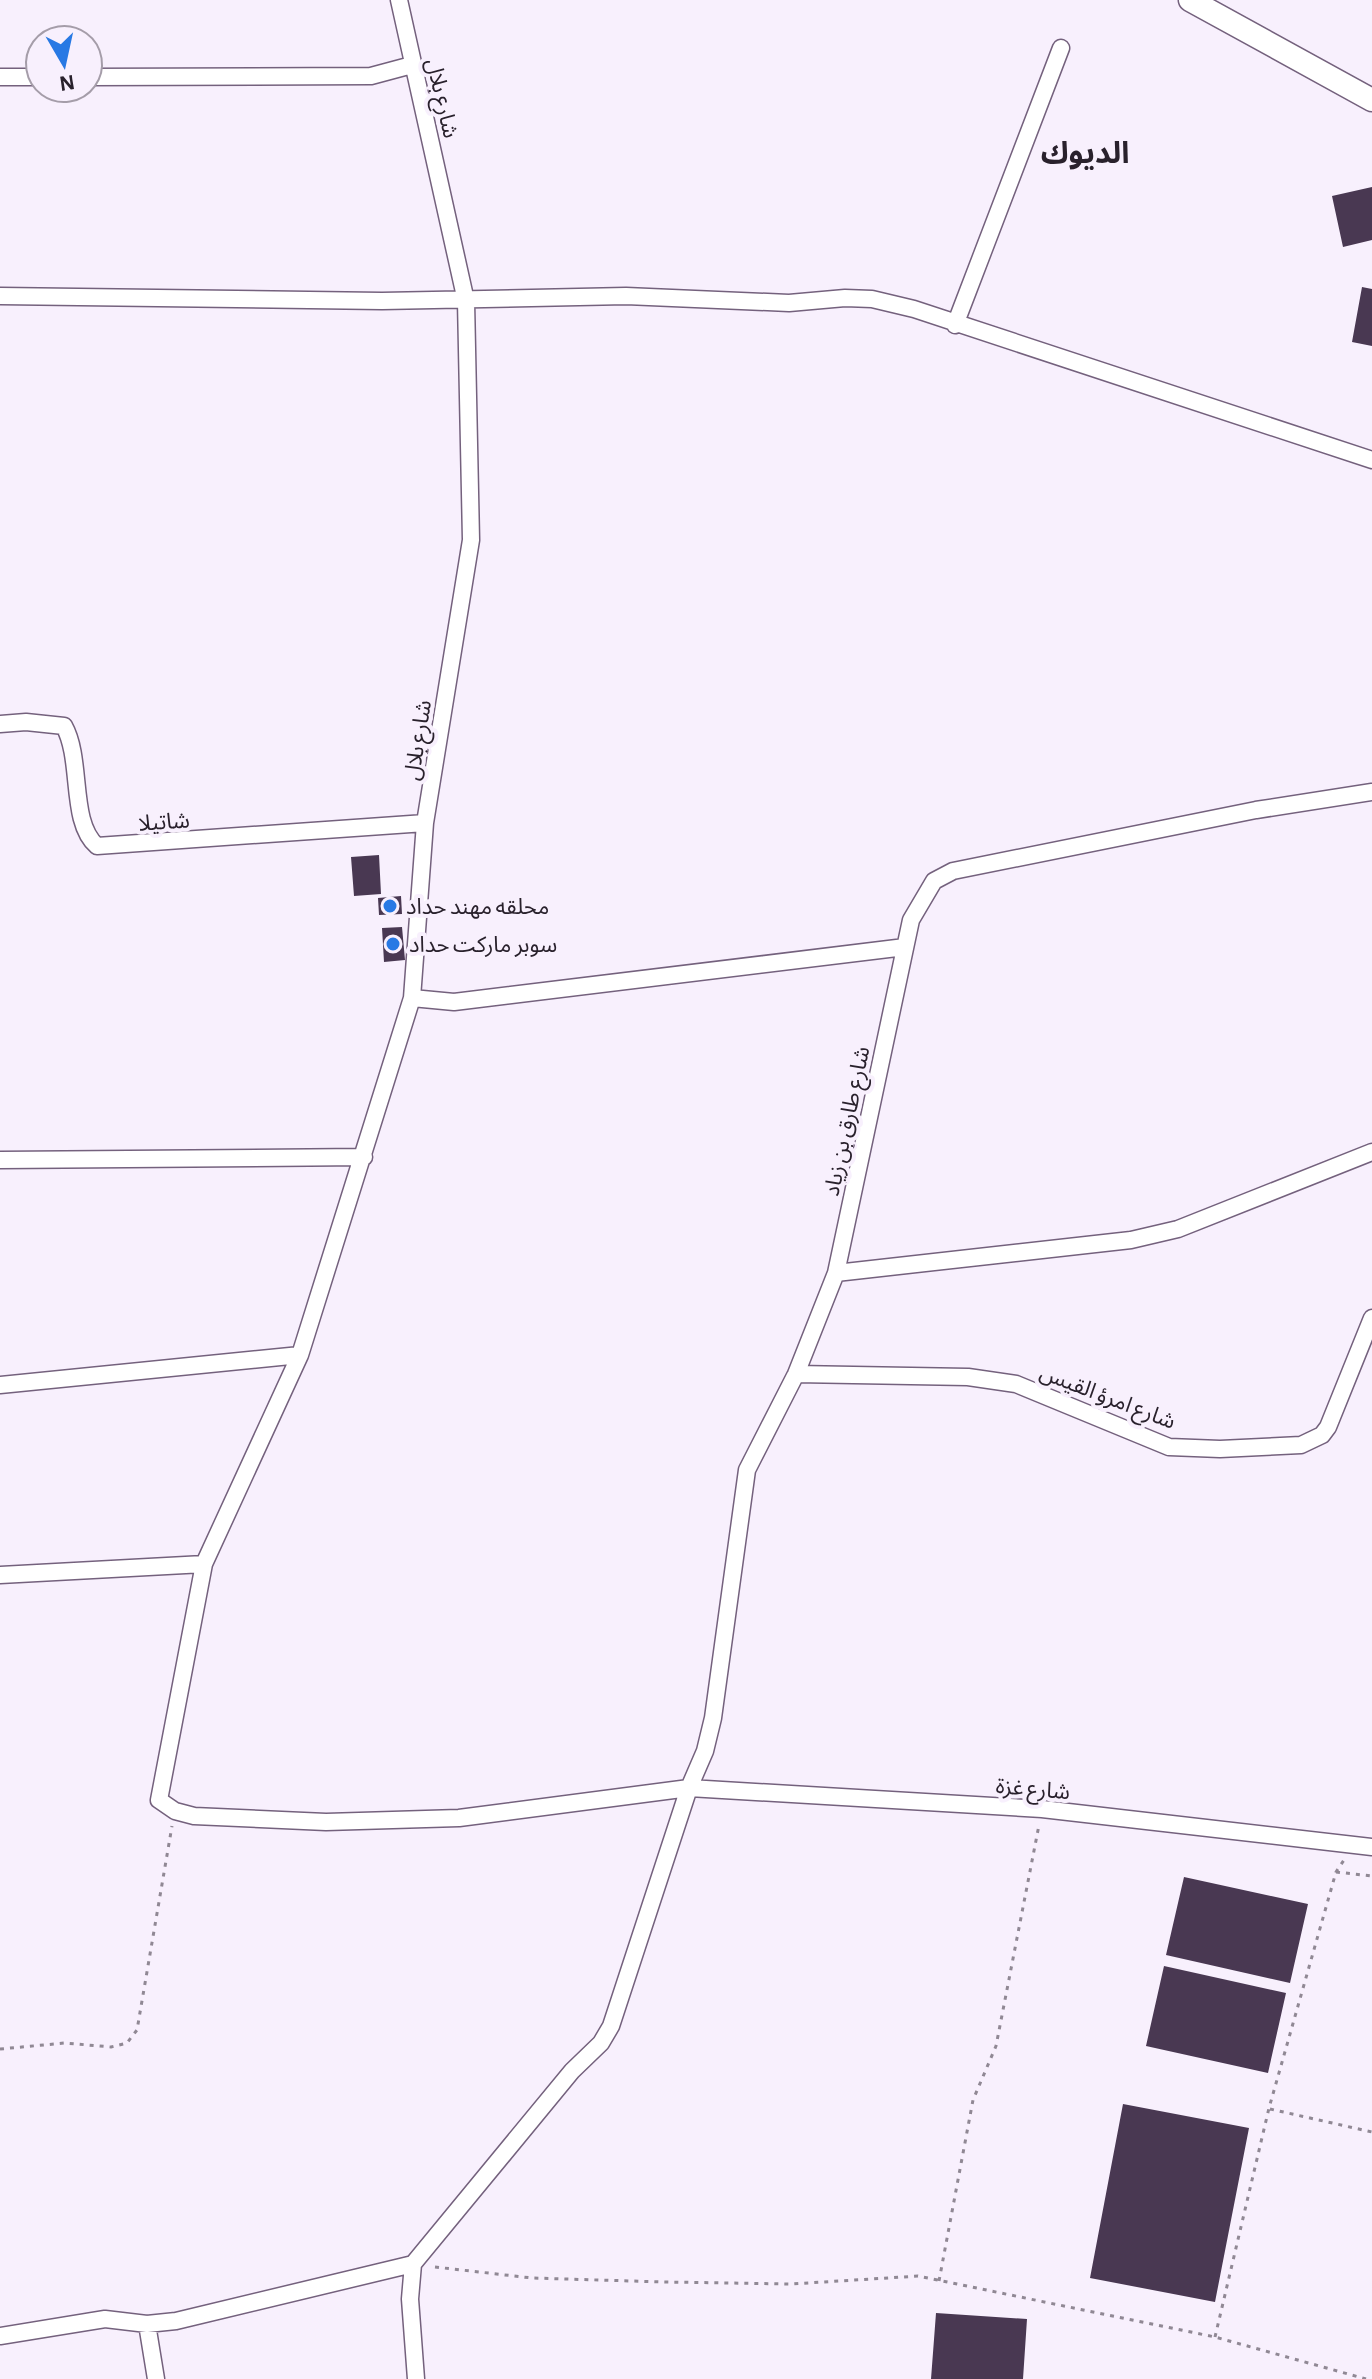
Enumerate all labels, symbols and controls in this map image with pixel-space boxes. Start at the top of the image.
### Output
north arrow [24,24,104,104]
street label: شارع بلال [417,56,462,141]
text: N [58,71,76,95]
district label: الديوك [1041,139,1129,170]
street label: شارع بلال [401,698,440,783]
street label: شاتيلا [138,809,191,835]
place label: محلقه مهند حداد [406,896,549,919]
marker: محلقه مهند حداد [381,897,399,915]
place label: سوبر ماركت حداد [409,934,557,958]
marker: سوبر ماركت حداد [384,935,402,953]
street label: شارع طارق بن زياد [820,1044,878,1199]
street label: شارع امرؤ القيس [1035,1361,1179,1438]
street label: شارع غزة [994,1775,1071,1808]

